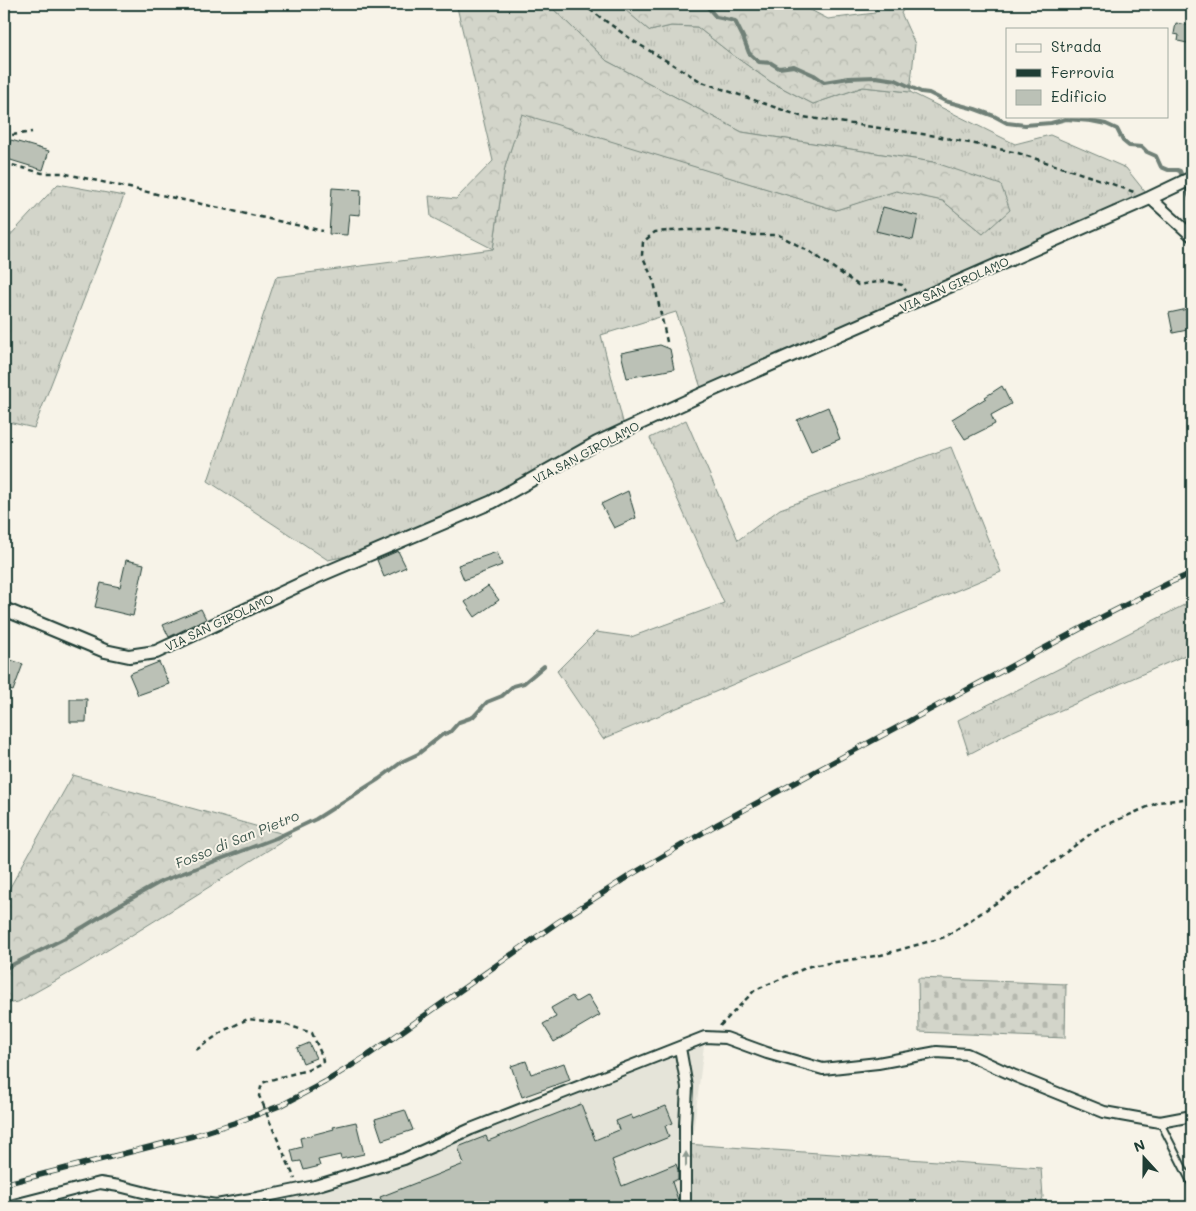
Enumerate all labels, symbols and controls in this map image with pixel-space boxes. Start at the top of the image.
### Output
legend [1006,28,1168,118]
text: Strada [1051,36,1102,56]
text: Ferrovia [1051,62,1115,82]
text: Edificio [1051,86,1107,106]
street label: VIA SAN GIROLAMO [897,253,1011,315]
street label: VIA SAN GIROLAMO [530,417,642,487]
street label: VIA SAN GIROLAMO [162,590,276,654]
water label: Fosso di San Pietro [172,805,302,873]
north arrow [1118,1134,1168,1184]
text: N [1131,1135,1148,1156]
one-way arrow [681,1150,689,1166]

